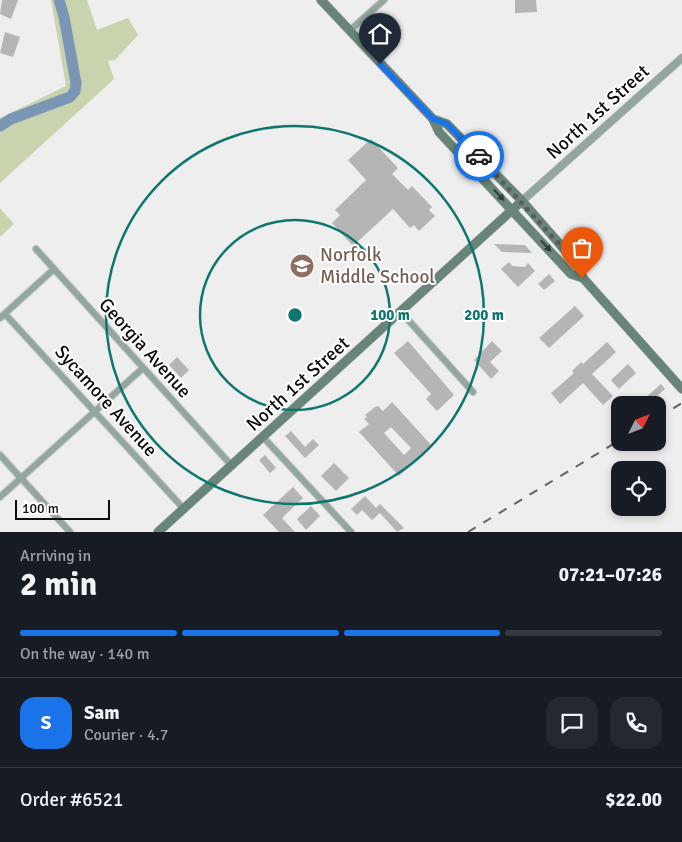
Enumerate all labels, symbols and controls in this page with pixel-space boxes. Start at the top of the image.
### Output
pin [359,13,401,64]
icon: home [366,20,394,48]
street label: North 1st Street [542,59,655,165]
courier [454,131,504,181]
icon: car [465,142,493,170]
one-way arrow [493,188,505,200]
pin [561,227,603,278]
icon: bag [568,234,596,262]
one-way arrow [540,239,552,251]
place label: Norfolk Middle School [320,243,435,289]
school or university icon: Norfolk Middle School [289,253,315,279]
street label: Georgia Avenue [94,293,196,403]
centre of rings [286,306,304,324]
text: 100 m [370,306,410,324]
text: 200 m [464,306,504,324]
street label: North 1st Street [242,331,355,437]
street label: Sycamore Avenue [50,340,162,462]
north arrow [611,396,666,451]
map controls [611,396,666,516]
button: locate [611,461,666,516]
scale bar [15,497,110,520]
text: 100 m [22,500,59,517]
text: Arriving in [20,546,91,566]
text: 07:21–07:26 [559,563,662,587]
text: 2 min [20,565,97,604]
text: On the way · 140 m [20,644,150,664]
button: chat [546,697,598,749]
button: phone [610,697,662,749]
text: Sam [84,701,120,725]
text: S [41,711,51,735]
text: Courier · 4.7 [84,725,168,745]
text: Order #6521 [20,788,123,812]
text: $22.00 [605,788,662,812]

